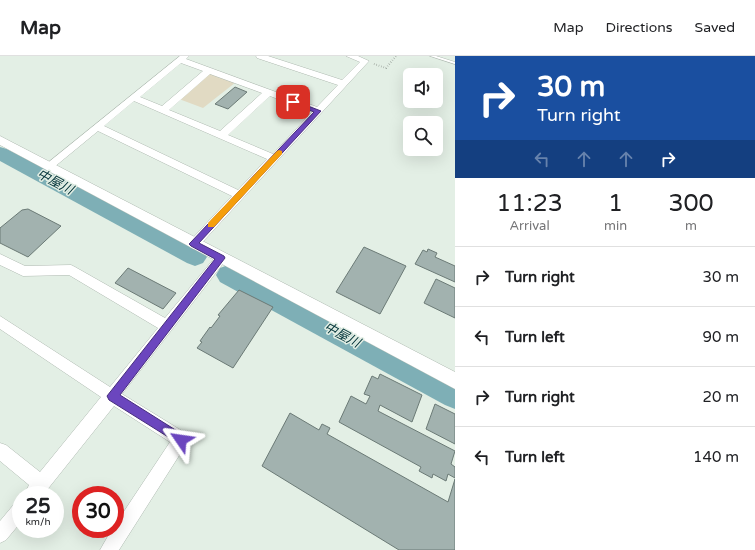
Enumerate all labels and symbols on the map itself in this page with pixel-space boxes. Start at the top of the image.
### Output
pin [276,85,310,119]
water label: 中屋川 [34,166,78,199]
water label: 中屋川 [321,319,365,352]
position arrow [160,419,202,461]
speed limit sign: 30 [72,486,124,538]

